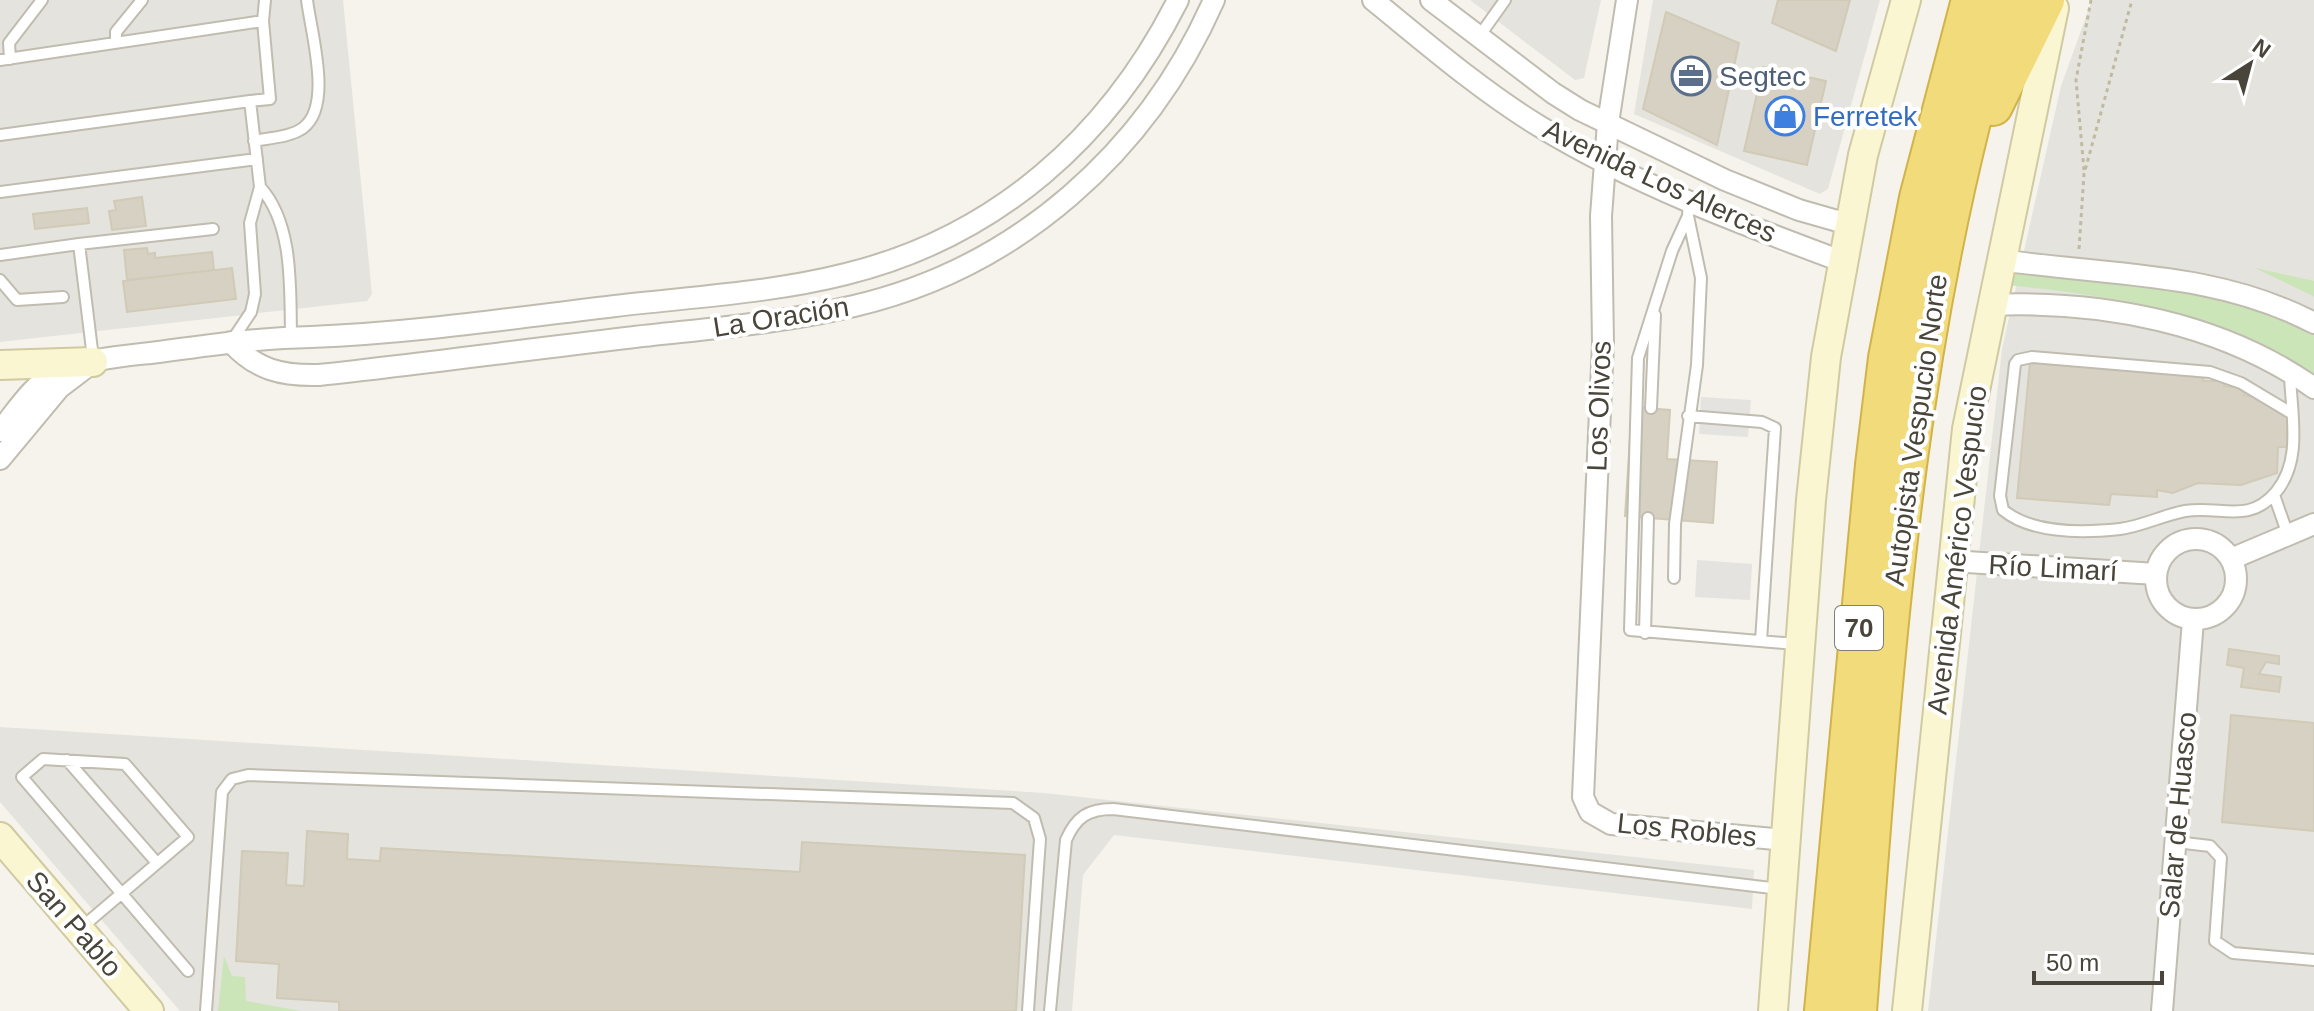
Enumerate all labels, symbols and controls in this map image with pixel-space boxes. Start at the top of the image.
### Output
north arrow [2210,24,2290,104]
text: N [2248,33,2275,63]
office icon: Segtec [1670,55,1712,97]
place label: Segtec [1719,61,1806,92]
shop icon: Ferretek [1764,95,1806,137]
place label: Ferretek [1813,101,1918,132]
street label: Avenida Los Alerces [1539,113,1781,249]
street label: Autopista Vespucio Norte [1879,272,1953,588]
street label: La Oración [711,291,851,343]
street label: Los Olivos [1581,340,1617,472]
street label: Avenida Américo Vespucio [1921,384,1993,716]
street label: Río Limarí [1988,549,2119,587]
road number: 70 [1835,606,1883,650]
street label: Salar de Huasco [2154,711,2202,919]
street label: Los Robles [1616,807,1758,853]
street label: San Pablo [20,865,128,983]
scale bar [2034,935,2162,985]
text: 50 m [2046,949,2099,976]

